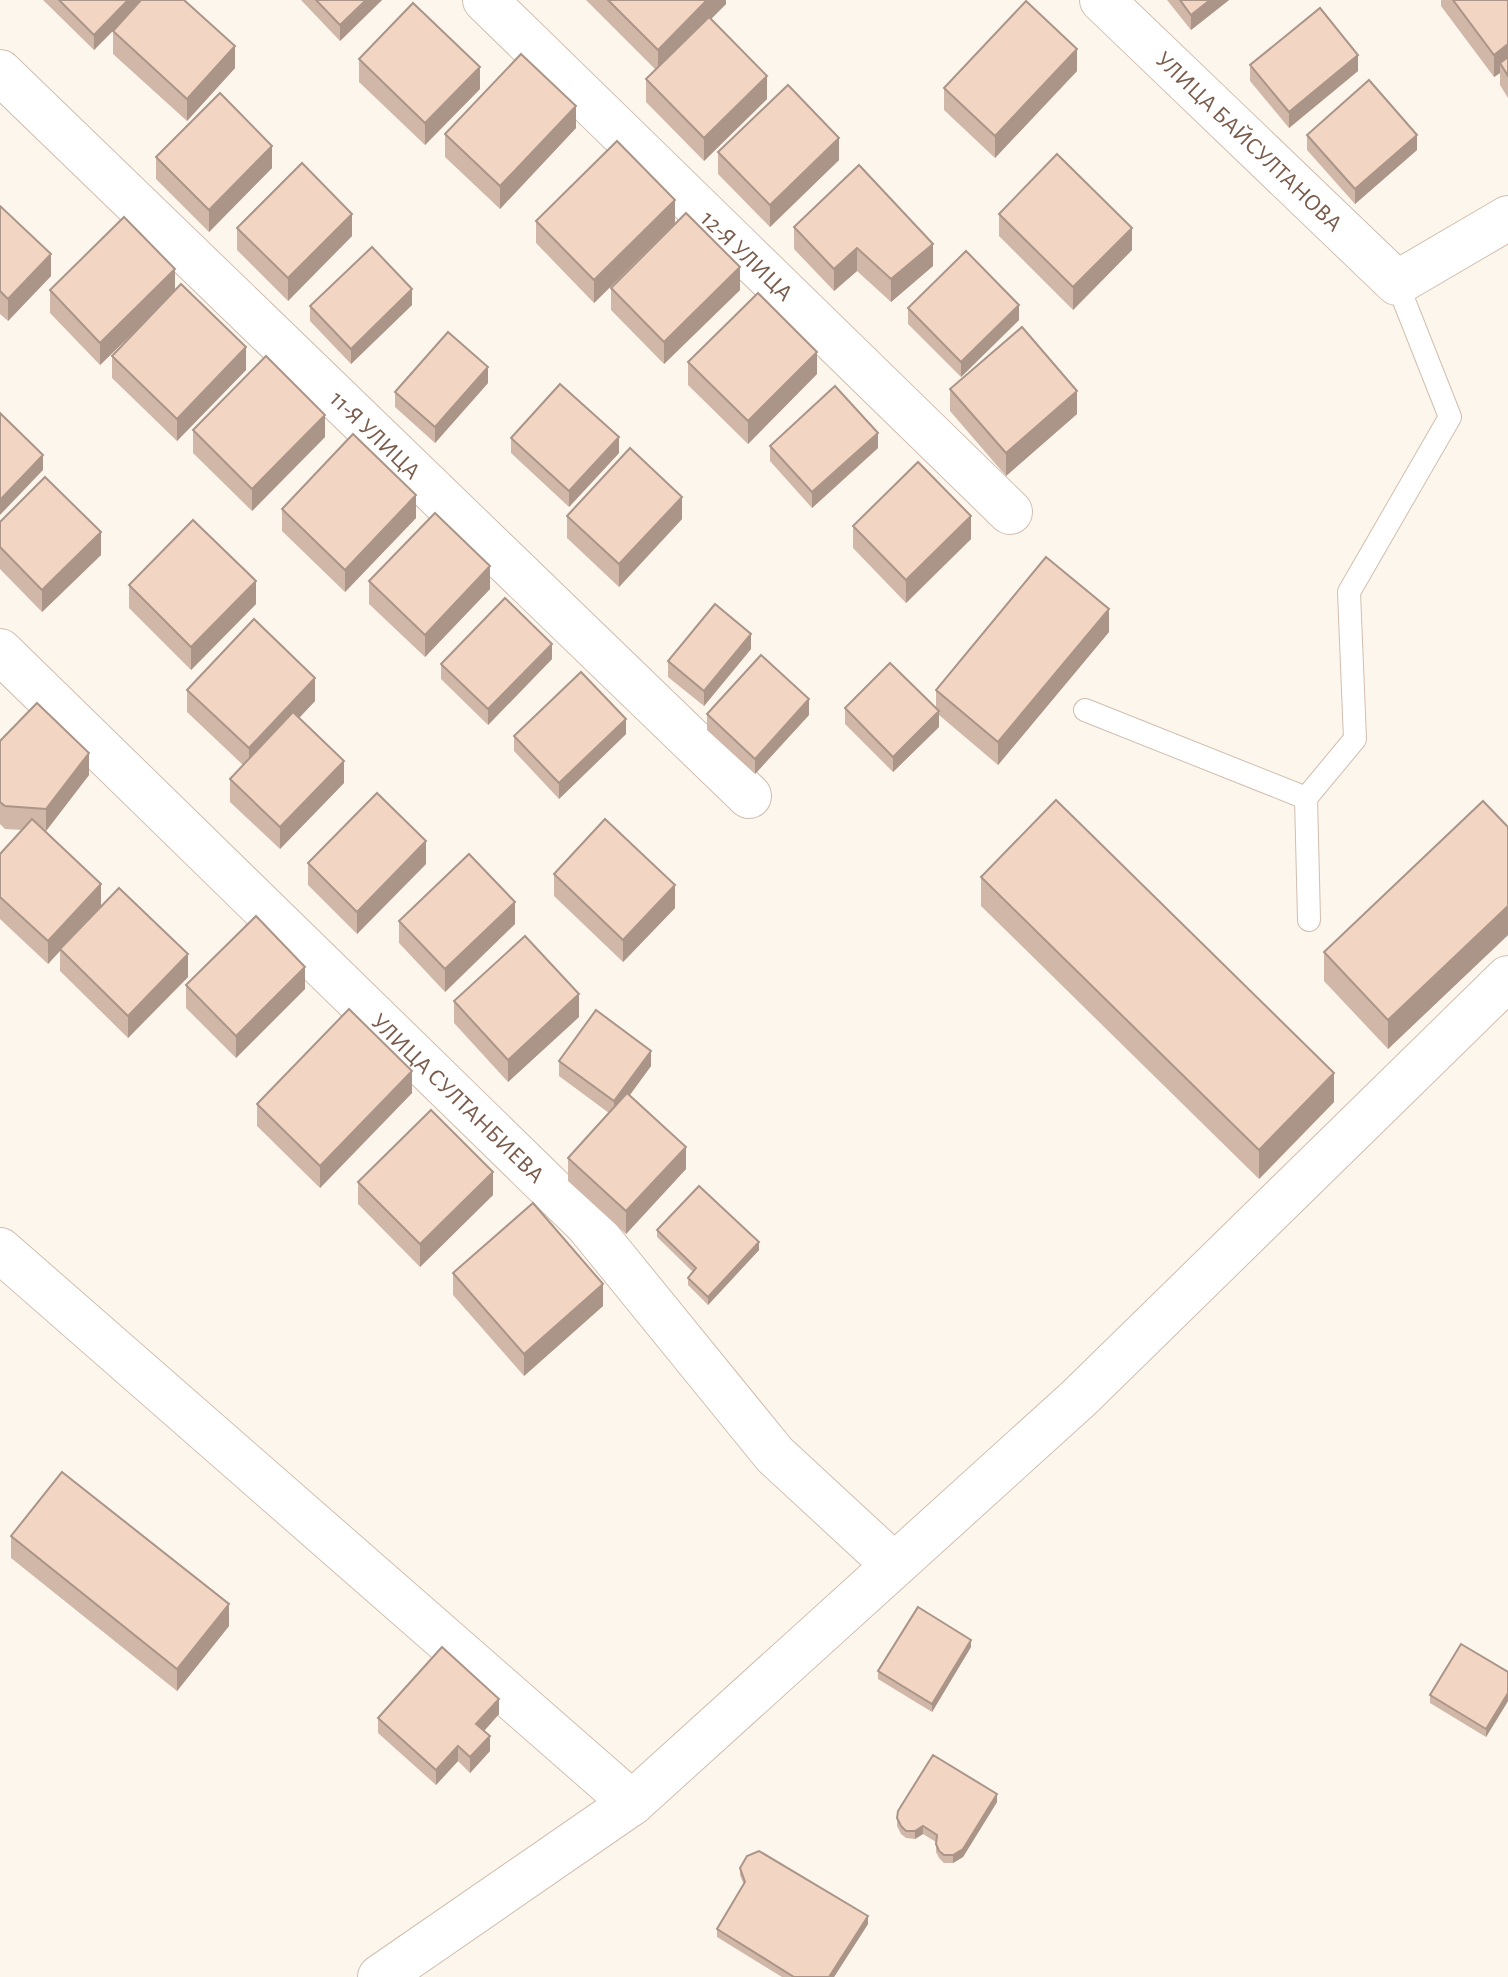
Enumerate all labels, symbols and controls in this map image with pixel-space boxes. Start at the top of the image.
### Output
street label: УЛИЦА БАЙСУЛТАНОВА [1151,47,1346,236]
street label: 12-Я УЛИЦА [696,207,797,306]
street label: 11-Я УЛИЦА [325,387,424,484]
street label: УЛИЦА СУЛТАНБИЕВА [366,1010,548,1188]

